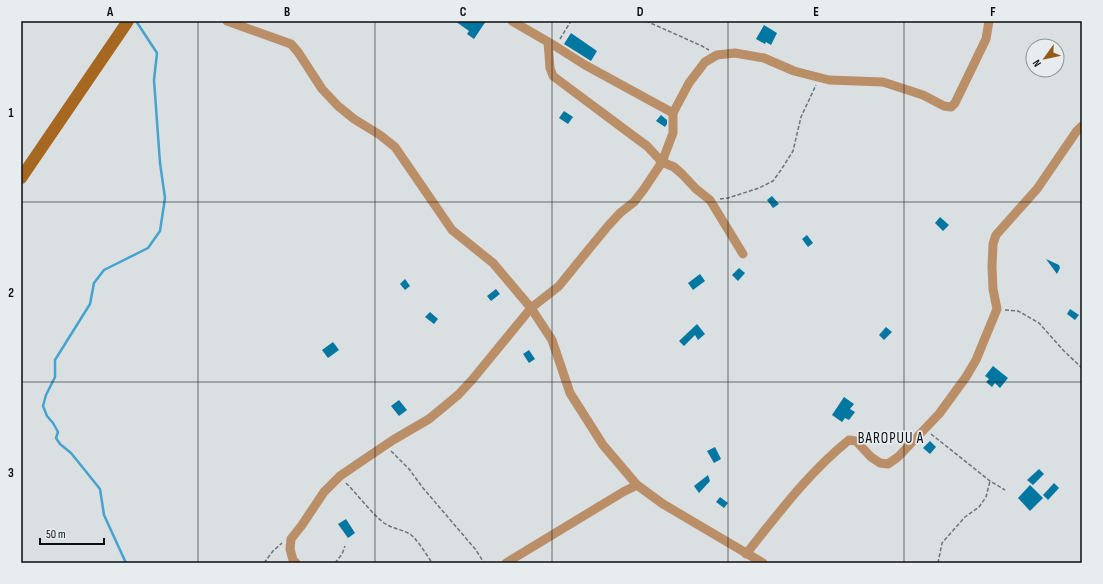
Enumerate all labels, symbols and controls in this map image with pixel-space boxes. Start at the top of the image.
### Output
text: A [106,4,114,20]
text: B [284,4,290,20]
text: C [460,4,467,20]
text: D [637,4,644,20]
text: E [813,4,819,20]
text: F [990,4,996,20]
north arrow [1025,38,1065,78]
text: N [1030,57,1044,69]
text: 1 [8,105,14,121]
text: 2 [8,285,14,301]
district label: BAROPUU A [858,429,924,448]
text: 3 [8,465,14,481]
scale bar [40,520,104,546]
text: 50 m [46,527,66,542]

